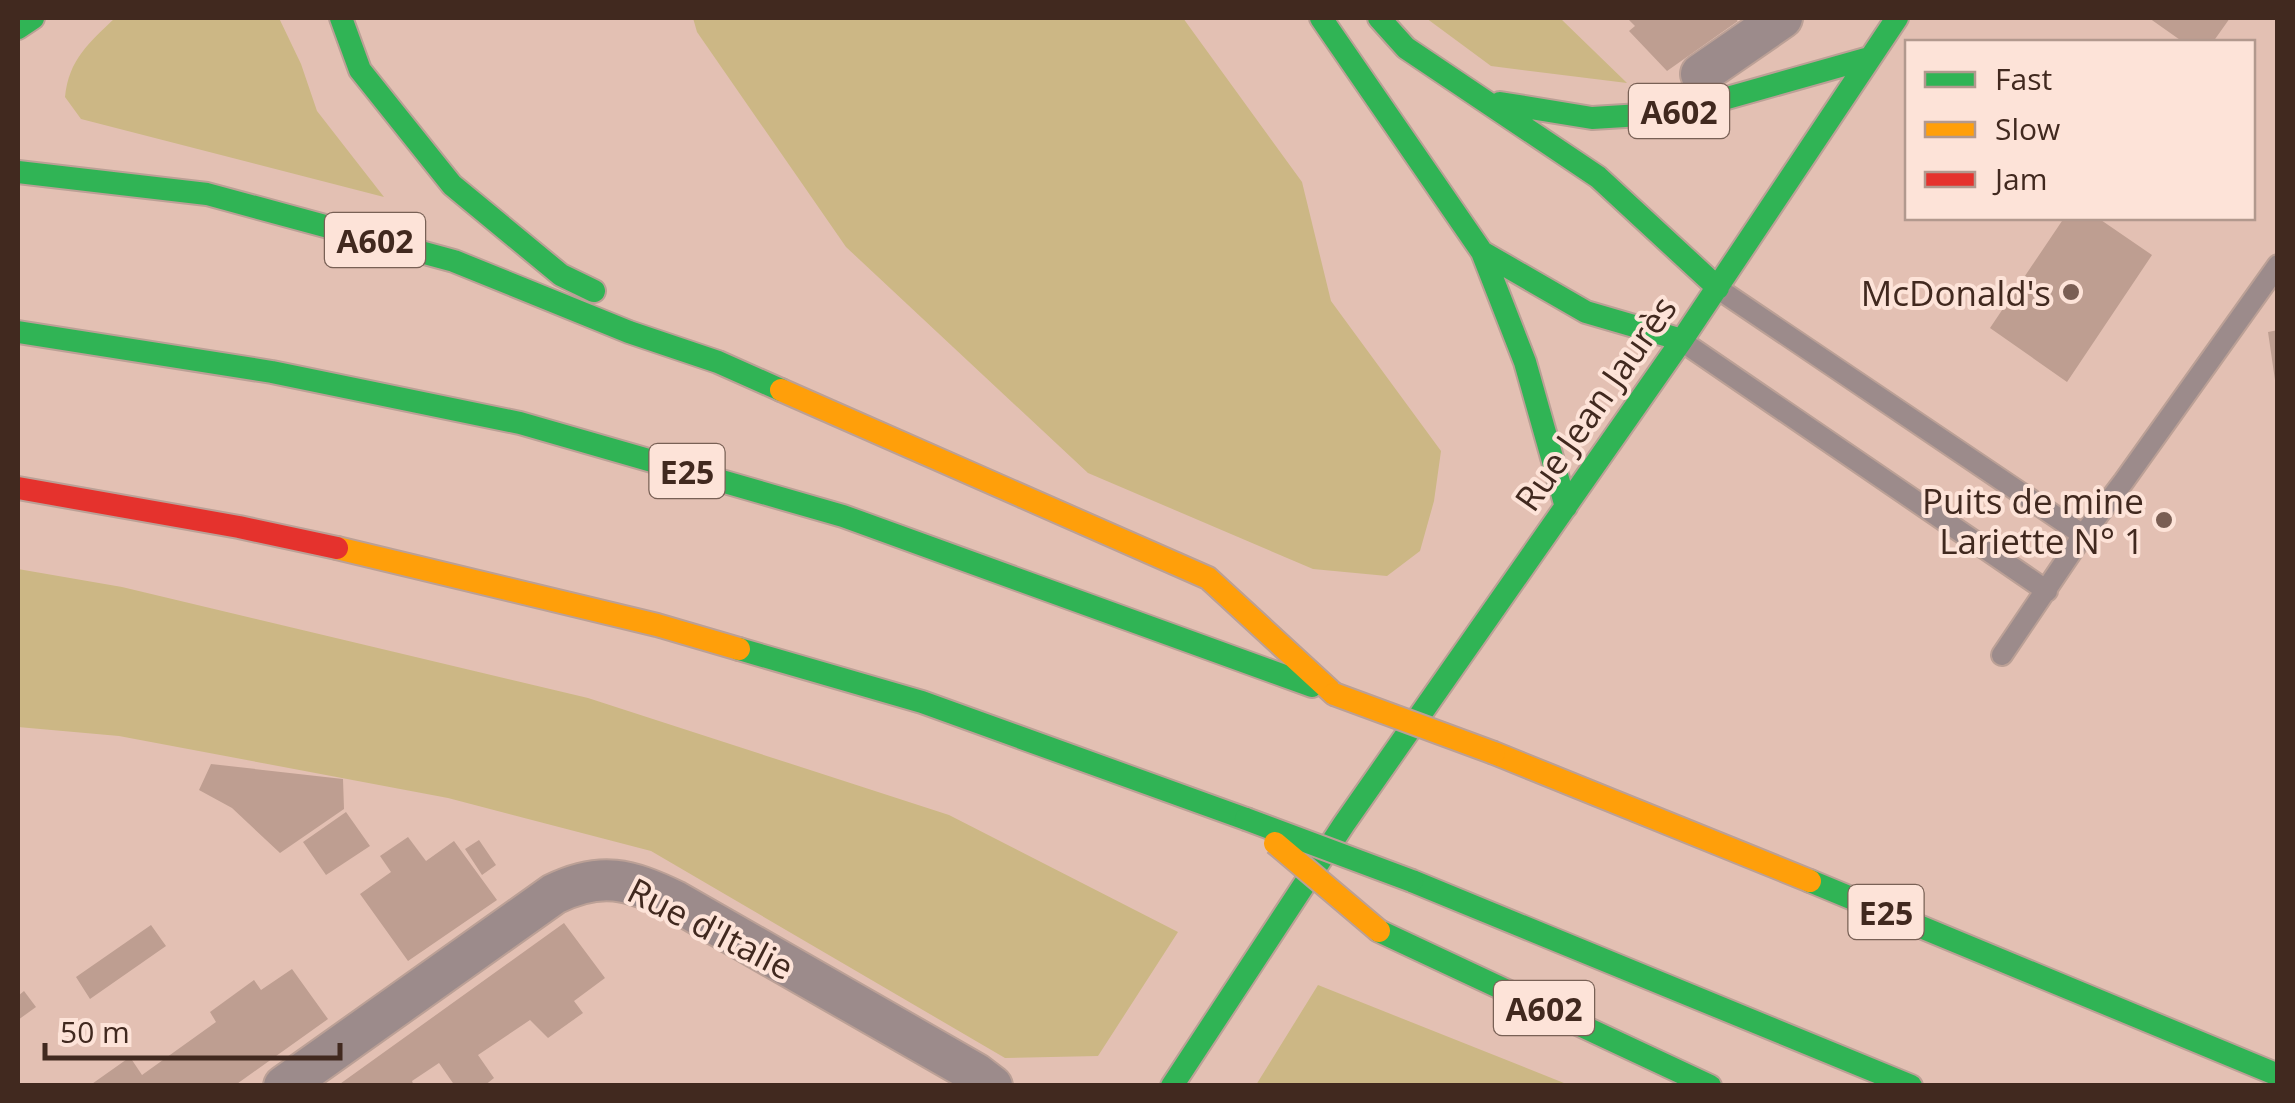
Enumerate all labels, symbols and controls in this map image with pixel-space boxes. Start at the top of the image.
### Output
legend [1905,40,2255,220]
text: Fast [1995,58,2052,99]
road number: A602 [1629,84,1729,138]
text: Slow [1995,108,2060,149]
text: Jam [1992,158,2048,199]
road number: A602 [325,213,425,267]
place label: McDonald's [1861,269,2051,316]
marker: McDonald's [2060,281,2082,303]
street label: Rue Jean Jaurès [1504,286,1686,520]
road number: E25 [650,444,724,498]
place label: Puits de mine Lariette N° 1 [1922,477,2144,564]
marker: Puits de mine Lariette N° 1 [2153,509,2175,531]
street label: Rue d'Italie [620,866,802,990]
road number: E25 [1848,885,1924,939]
road number: A602 [1494,981,1594,1035]
scale bar [45,998,340,1060]
text: 50 m [60,1011,130,1052]

